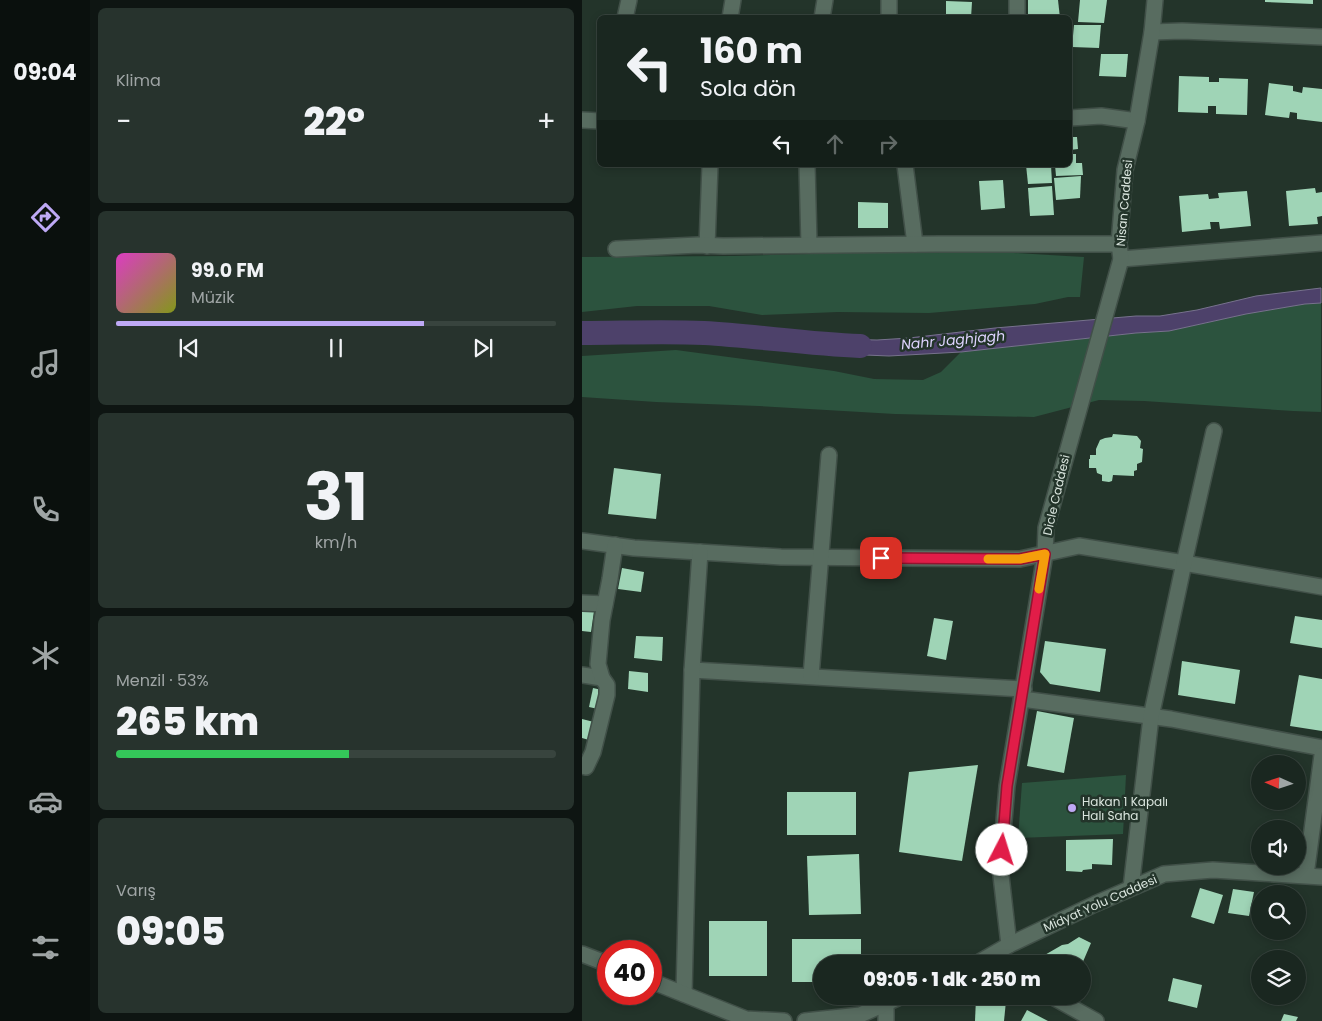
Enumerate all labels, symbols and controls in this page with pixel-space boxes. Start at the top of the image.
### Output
text: 160 m [700,26,803,75]
icon: left [617,35,682,100]
text: 09:04 [13,57,77,88]
text: Klima [116,69,161,92]
text: Sola dön [700,73,796,104]
text: 22° [303,95,365,148]
text: − [116,102,131,141]
text: + [537,102,556,141]
icon: left [768,130,796,158]
icon: ahead [821,130,849,158]
icon: right [874,130,902,158]
street label: Nisan Caddesi [1112,159,1136,247]
icon: directions [28,200,63,235]
text: 99.0 FM [191,257,264,284]
text: Müzik [191,286,234,309]
water label: Nahr Jaghjagh [900,325,1006,355]
icon: previous [175,334,203,362]
icon: pause [322,334,350,362]
icon: next [469,334,497,362]
icon: music [28,346,63,381]
text: 31 [304,452,368,543]
street label: Dicle Caddesi [1038,453,1074,537]
icon: phone [28,492,63,527]
text: km/h [315,531,357,554]
pin [860,537,902,579]
icon: arrive [867,544,895,572]
icon: climate [28,638,63,673]
text: Menzil · 53% [116,669,209,692]
text: 265 km [116,695,259,748]
north arrow [1251,755,1306,810]
map controls [1251,755,1306,1005]
icon: car [28,784,63,819]
place label: Hakan 1 Kapalı Halı Saha [1082,793,1168,824]
marker: Hakan 1 Kapalı Halı Saha [1066,802,1078,814]
button: sound [1251,820,1306,875]
position arrow [975,823,1027,875]
street label: Midyat Yolu Caddesi [1041,870,1160,936]
text: Varış [116,879,156,902]
button: search [1251,885,1306,940]
text: 09:05 [116,905,225,958]
icon: filters [28,930,63,965]
speed limit sign: 40 [597,940,662,1005]
button: layers [1251,950,1306,1005]
text: 09:05 · 1 dk · 250 m [863,966,1041,993]

